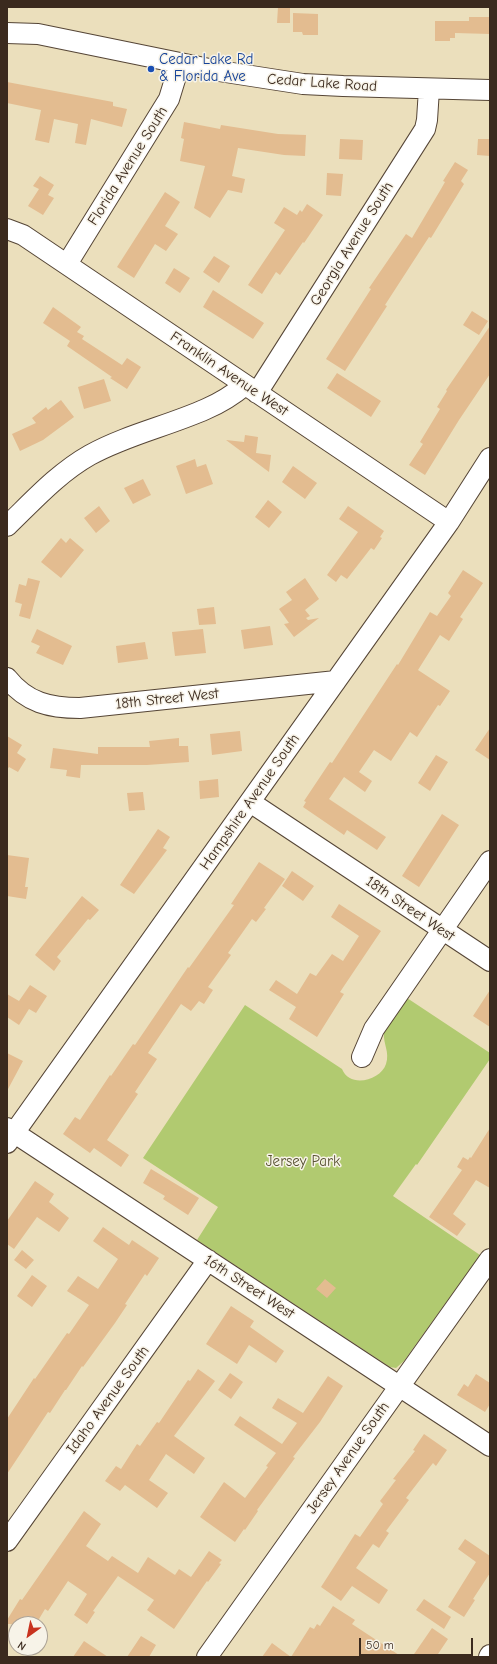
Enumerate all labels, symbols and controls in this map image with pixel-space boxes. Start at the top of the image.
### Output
place label: Cedar Lake Rd & Florida Ave [159,51,254,86]
marker: Cedar Lake Rd & Florida Ave [146,64,156,74]
street label: Cedar Lake Road [266,70,378,96]
street label: Florida Avenue South [84,103,172,229]
street label: Georgia Avenue South [307,179,397,309]
street label: Franklin Avenue West [167,328,291,420]
street label: 18th Street West [115,685,219,713]
street label: Hampshire Avenue South [196,731,304,873]
street label: 18th Street West [362,873,458,945]
park label: Jersey Park [266,1153,340,1171]
street label: 16th Street West [200,1251,298,1323]
street label: Idaho Avenue South [63,1342,153,1458]
street label: Jersey Avenue South [303,1399,393,1517]
north arrow [8,1616,48,1656]
scale bar [361,1630,475,1656]
text: N [15,1638,28,1653]
text: 50 m [366,1638,394,1652]

